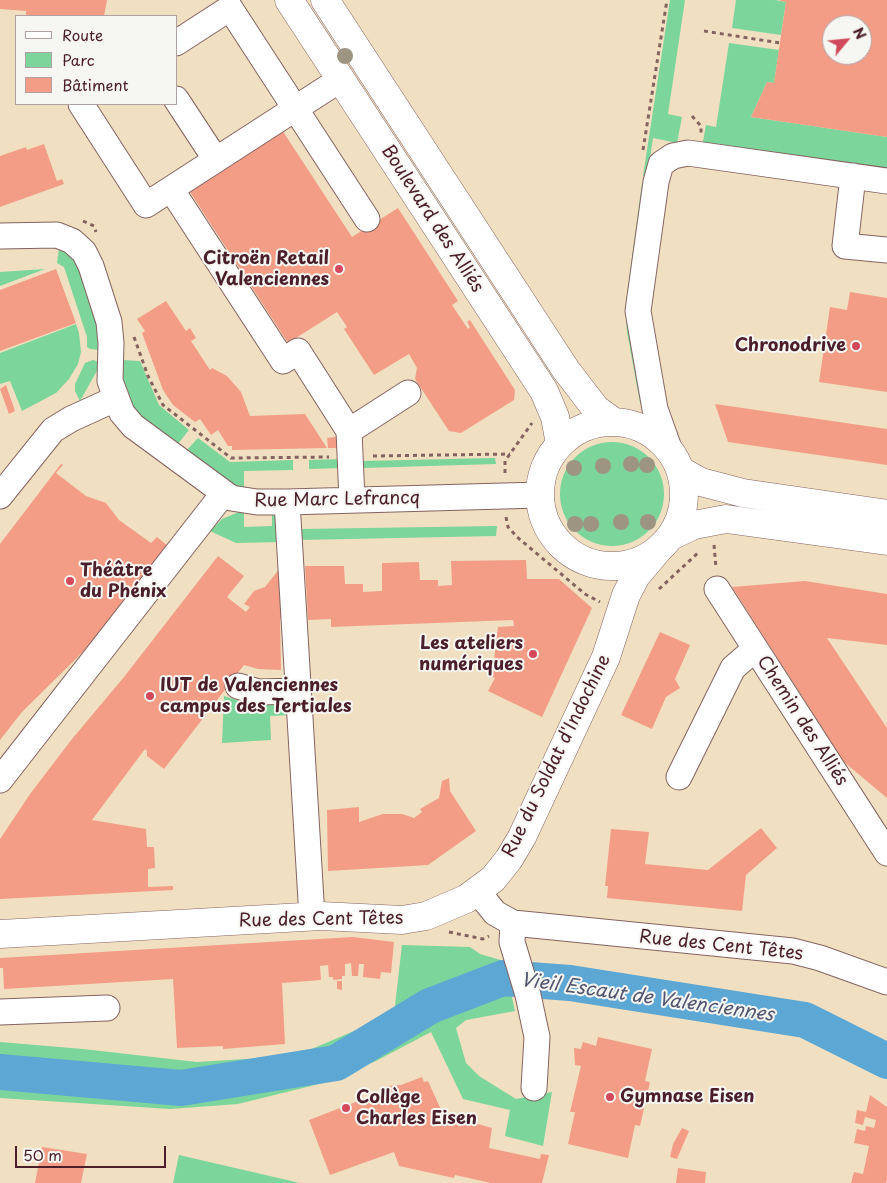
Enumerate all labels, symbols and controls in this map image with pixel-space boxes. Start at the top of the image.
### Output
legend [15,15,178,105]
north arrow [822,15,872,65]
text: Route [62,23,103,46]
text: N [848,23,872,43]
text: Parc [62,48,95,71]
text: Bâtiment [62,73,129,96]
street label: Boulevard des Alliés [376,141,488,297]
place label: Citroën Retail Valenciennes [203,248,329,290]
marker: Citroën Retail Valenciennes [333,263,345,275]
place label: Chronodrive [735,335,846,357]
marker: Chronodrive [850,340,862,352]
street label: Rue Marc Lefrancq [254,488,420,512]
place label: Théâtre du Phénix [80,560,166,602]
marker: Théâtre du Phénix [64,575,76,587]
place label: Les ateliers numériques [419,633,523,676]
marker: Les ateliers numériques [527,648,539,660]
street label: Rue du Soldat d'Indochine [498,651,616,861]
street label: Chemin des Alliés [752,652,852,790]
place label: IUT de Valenciennes campus des Tertiales [160,675,352,718]
marker: IUT de Valenciennes campus des Tertiales [144,690,156,702]
street label: Rue des Cent Têtes [239,908,403,932]
street label: Rue des Cent Têtes [638,927,804,965]
water label: Vieil Escaut de Valenciennes [519,969,775,1027]
place label: Gymnase Eisen [620,1086,755,1108]
place label: Collège Charles Eisen [356,1087,477,1130]
marker: Gymnase Eisen [604,1091,616,1103]
marker: Collège Charles Eisen [340,1102,352,1114]
scale bar [18,1136,169,1168]
text: 50 m [23,1143,62,1166]

